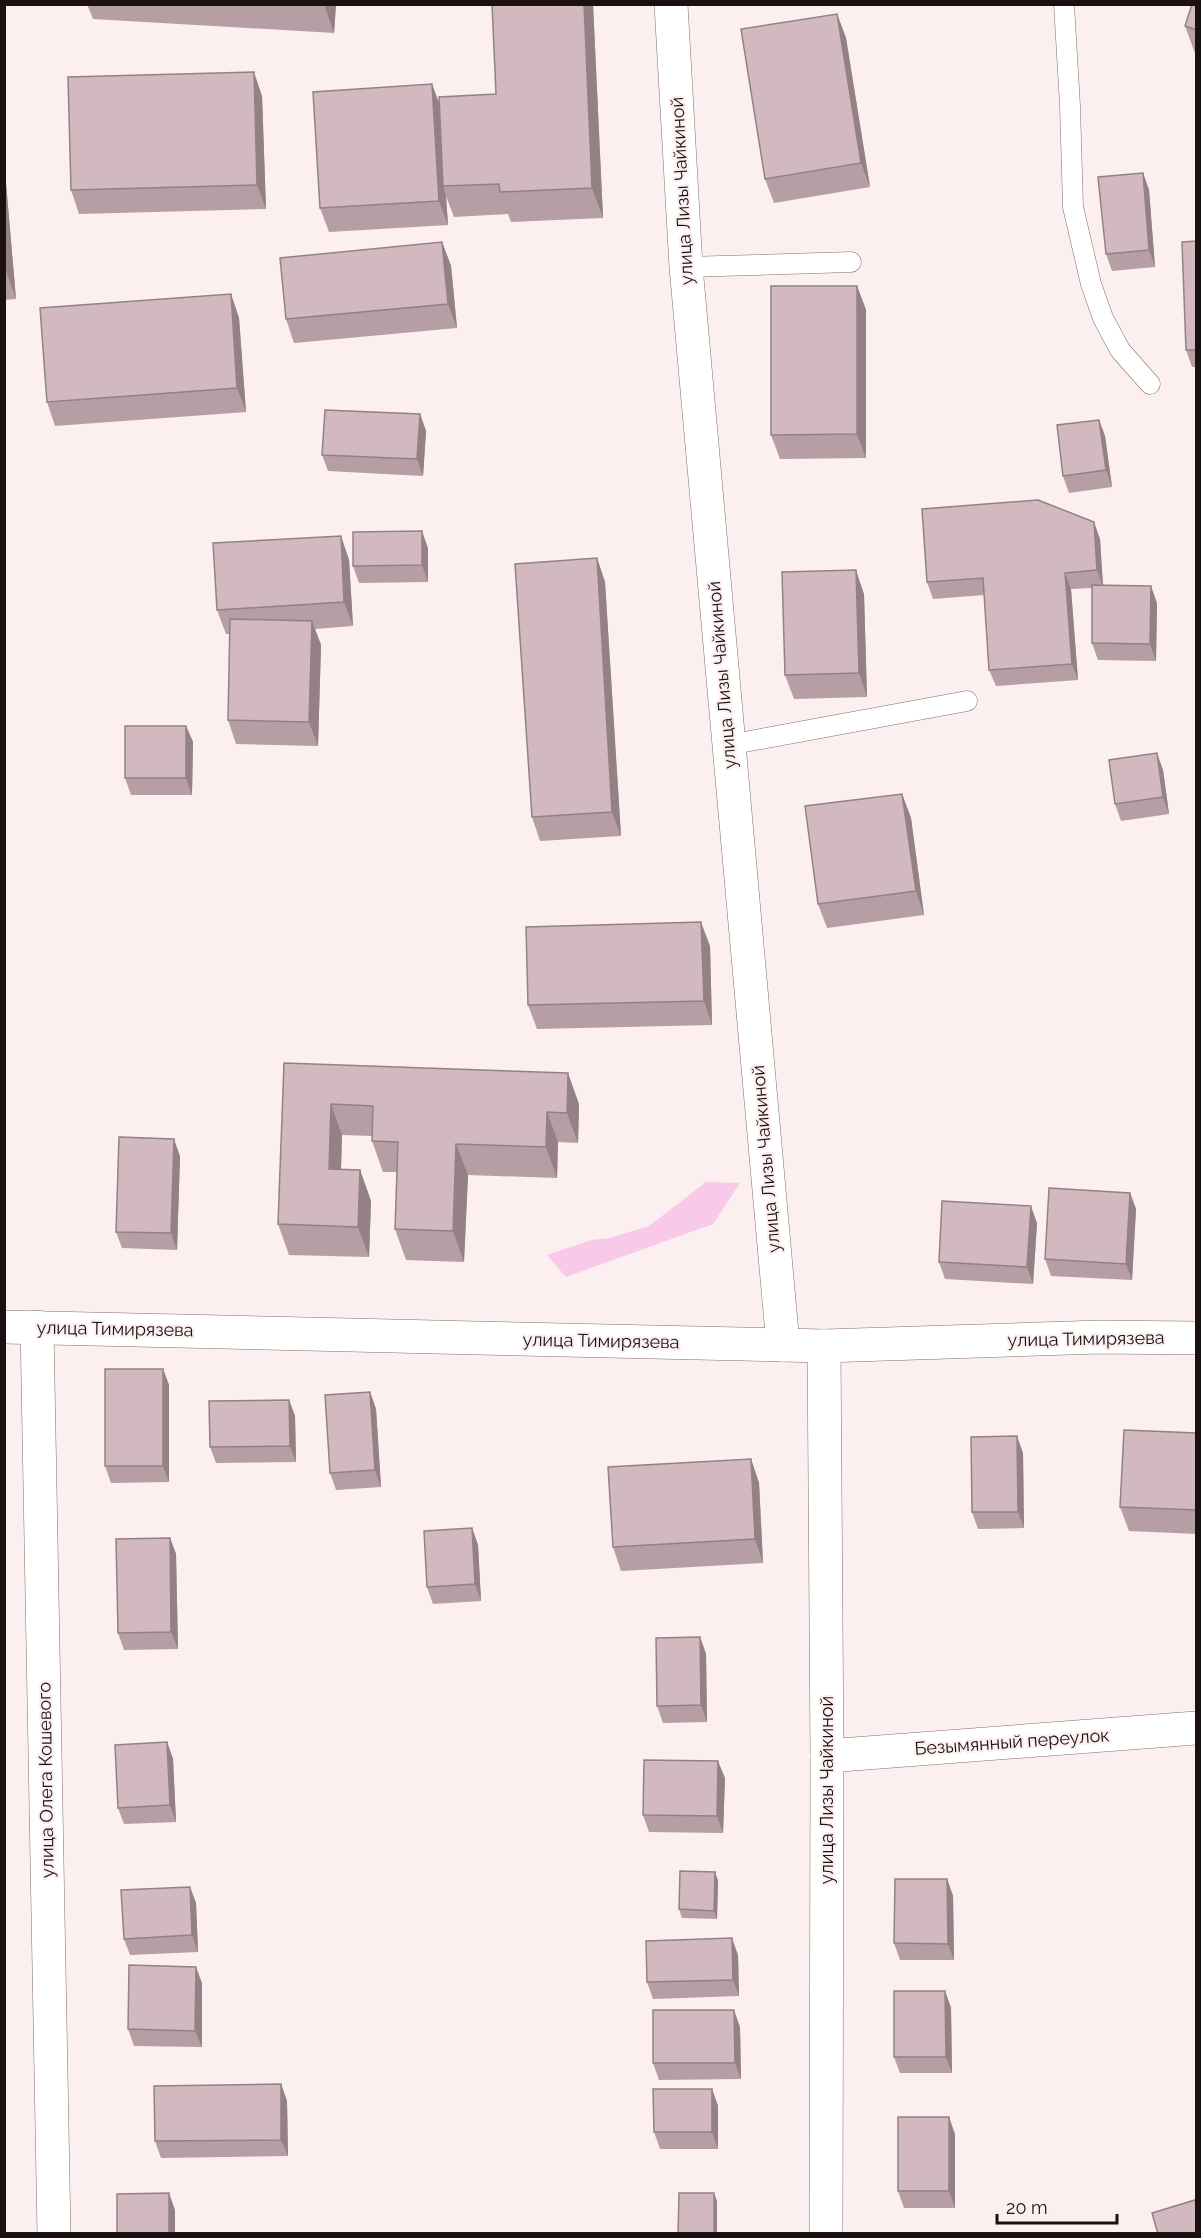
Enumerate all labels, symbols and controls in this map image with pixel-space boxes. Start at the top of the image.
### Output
street label: улица Лизы Чайкиной [666,96,697,286]
street label: улица Лизы Чайкиной [703,580,740,770]
street label: улица Лизы Чайкиной [747,1064,784,1254]
street label: улица Тимирязева [36,1317,194,1340]
street label: улица Тимирязева [1007,1327,1165,1350]
street label: улица Тимирязева [522,1329,680,1352]
street label: улица Олега Кошевого [33,1681,58,1878]
street label: улица Лизы Чайкиной [816,1696,837,1884]
street label: Безымянный переулок [914,1724,1110,1759]
scale bar [997,2187,1117,2225]
text: 20 m [1006,2197,1048,2218]

